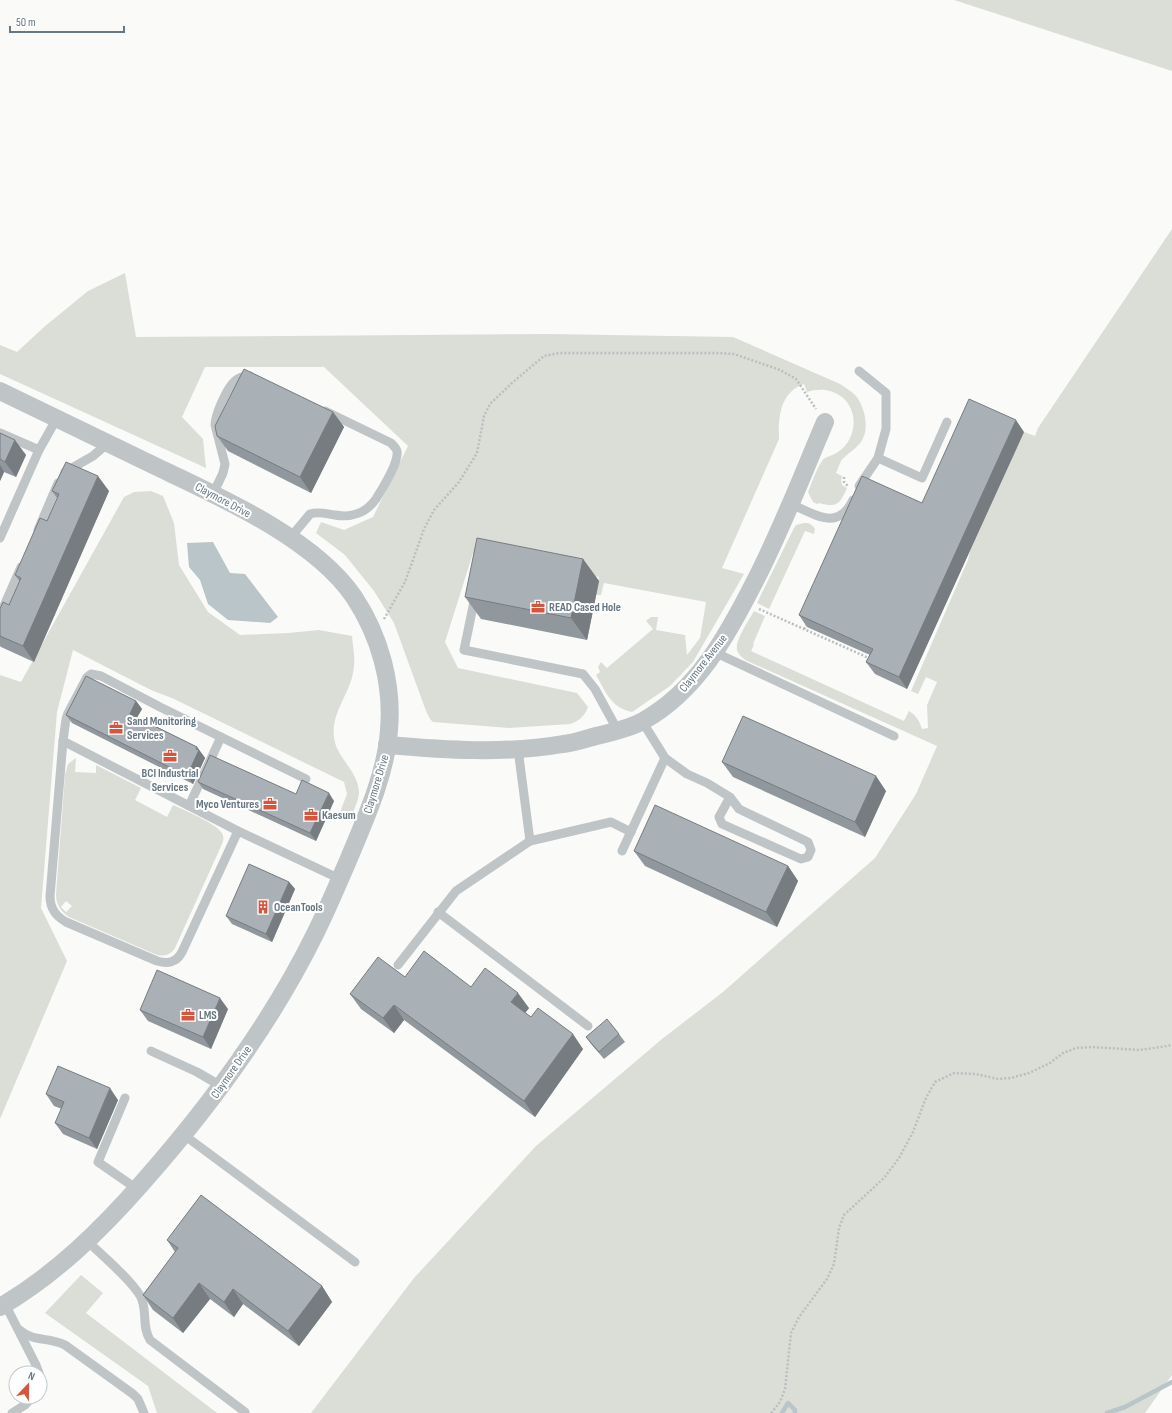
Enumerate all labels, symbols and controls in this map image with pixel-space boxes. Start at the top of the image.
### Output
scale bar [10,8,124,34]
text: 50 m [16,15,36,30]
street label: Claymore Drive [192,480,253,521]
office icon: READ Cased Hole [530,599,546,615]
place label: READ Cased Hole [549,600,621,615]
street label: Claymore Avenue [676,631,731,695]
place label: Sand Monitoring Services [127,714,196,743]
office icon: Sand Monitoring Services [108,720,124,736]
office icon: BCI Industrial Services [162,748,178,764]
street label: Claymore Drive [360,753,393,815]
place label: BCI Industrial Services [142,766,198,795]
office icon: Myco Ventures [262,796,278,812]
place label: Myco Ventures [196,797,259,812]
office icon: Kaesum [303,807,319,823]
place label: Kaesum [322,808,356,823]
building icon: OceanTools [255,899,271,915]
place label: OceanTools [274,900,323,915]
office icon: LMS [180,1007,196,1023]
place label: LMS [199,1008,217,1023]
street label: Claymore Drive [208,1043,255,1102]
north arrow [8,1365,48,1405]
text: N [26,1369,37,1383]

